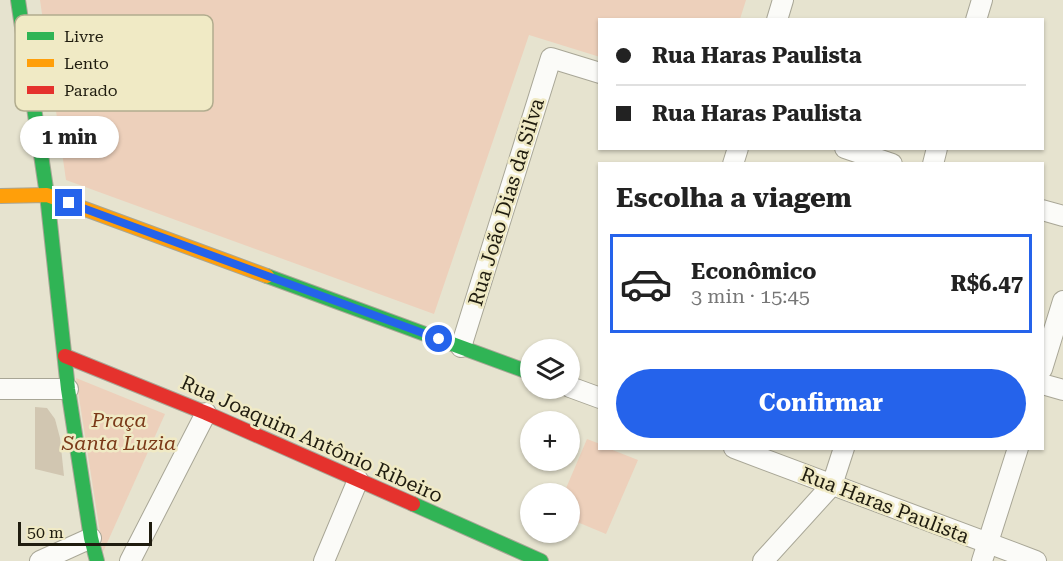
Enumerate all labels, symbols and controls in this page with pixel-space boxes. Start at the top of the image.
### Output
legend [15,15,213,111]
text: Livre [64,27,104,46]
text: Rua Haras Paulista [652,43,862,68]
text: Lento [64,54,109,73]
text: Parado [64,81,118,100]
street label: Rua João Dias da Silva [463,95,549,309]
text: Rua Haras Paulista [652,101,862,126]
callout: 1 min [20,116,118,158]
text: 1 min [42,125,97,149]
text: Escolha a viagem [616,182,852,214]
route end [55,189,82,216]
icon: car [619,257,673,311]
text: Econômico [691,259,817,284]
text: R$6.47 [950,271,1023,296]
text: 3 min · 15:45 [691,284,810,308]
route start [425,325,452,352]
map controls [520,339,580,543]
button: layers [520,339,580,399]
button: Confirmar [616,369,1026,438]
street label: Rua Joaquim Antônio Ribeiro [177,370,447,508]
park label: Praça Santa Luzia [61,408,176,455]
button: + [520,411,580,471]
street label: Rua Haras Paulista [797,462,973,548]
button: − [520,483,580,543]
scale bar [18,519,152,546]
text: 50 m [27,523,64,542]

